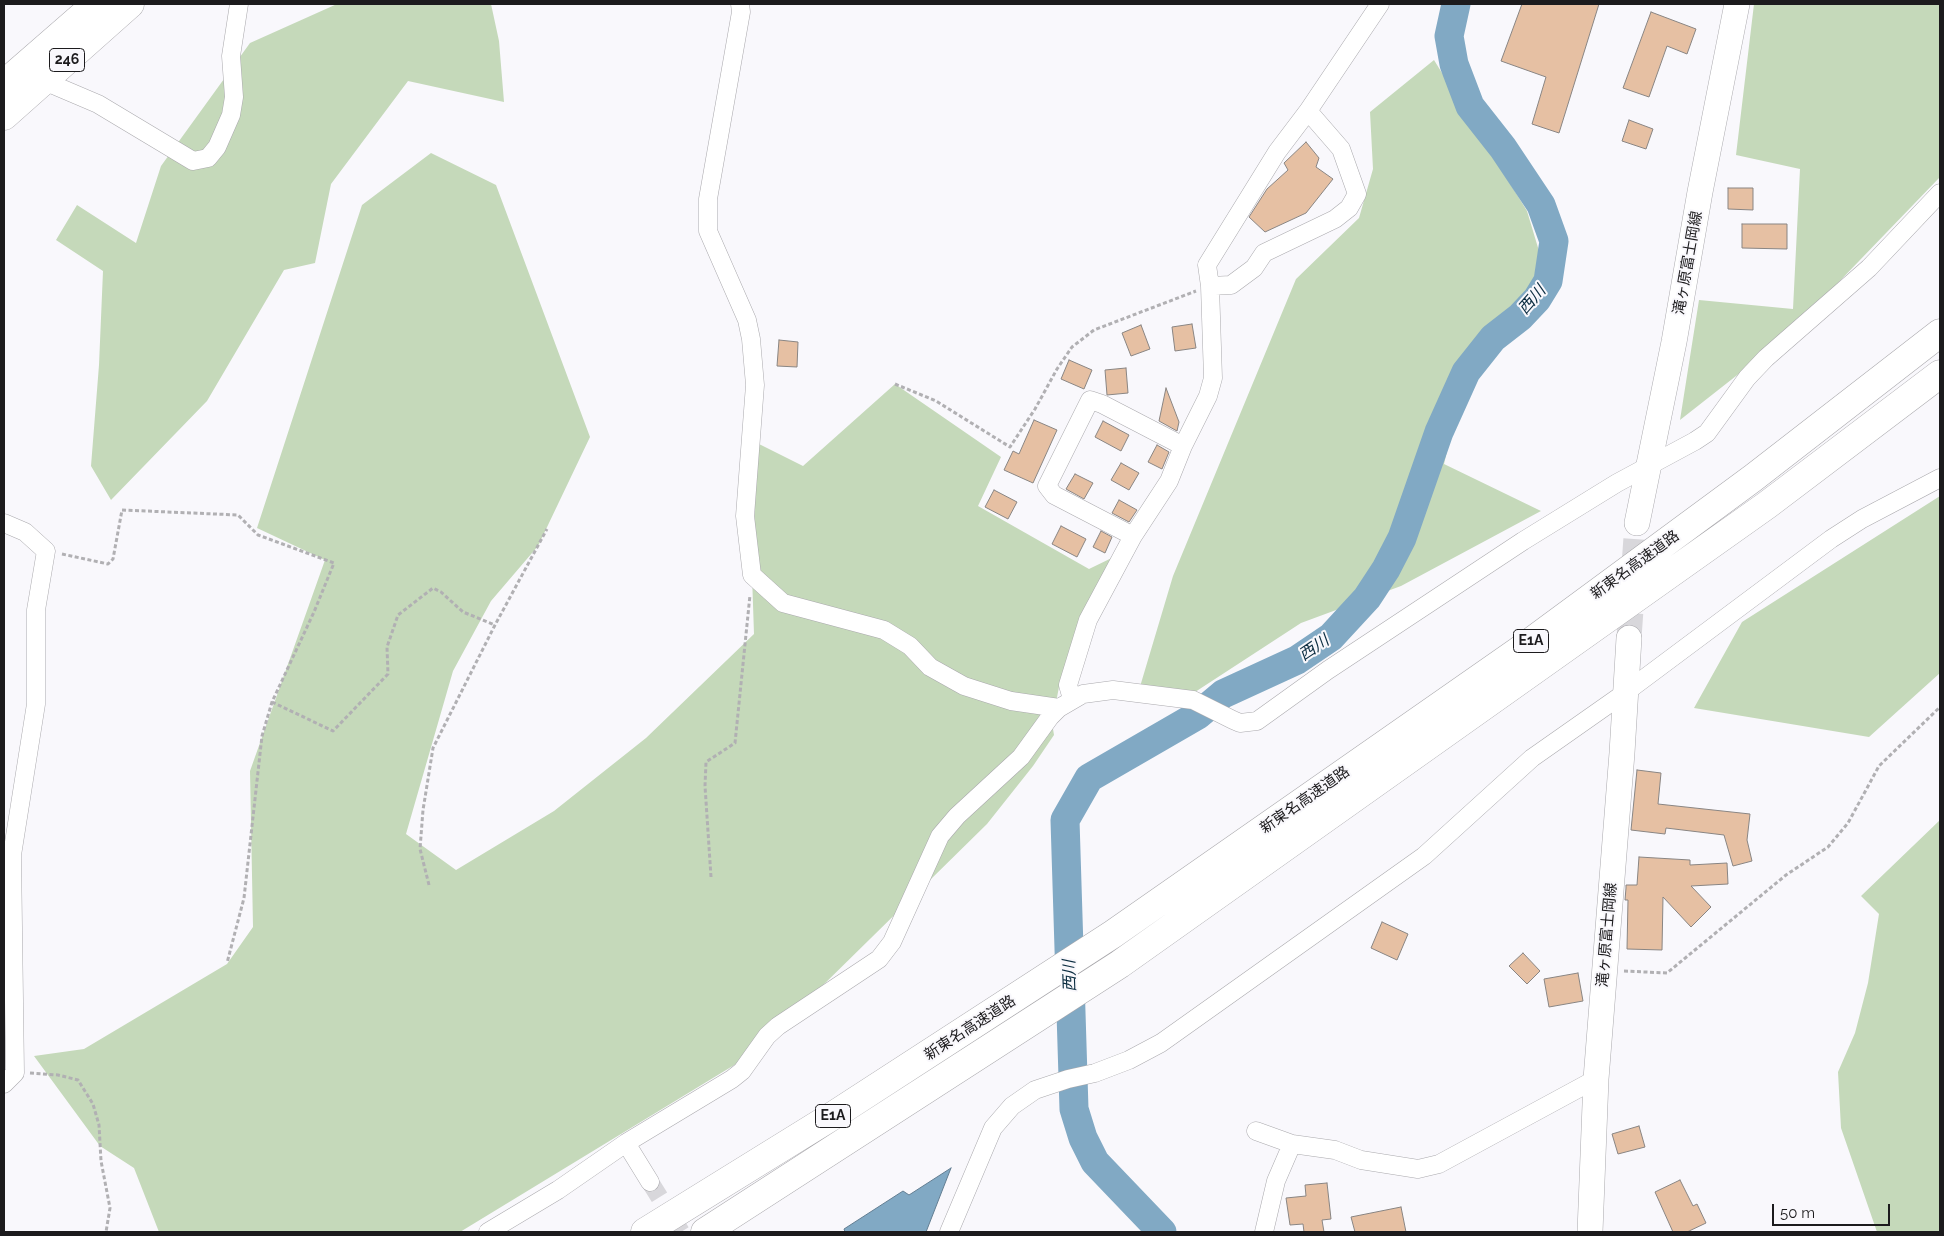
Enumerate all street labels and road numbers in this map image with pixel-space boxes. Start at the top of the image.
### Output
road number: 246 [50,48,84,72]
street label: 滝ヶ原富士岡線 [1670,210,1706,316]
street label: 新東名高速道路 [1587,527,1683,603]
road number: E1A [1514,630,1548,652]
street label: 新東名高速道路 [1257,763,1353,837]
street label: 滝ヶ原富士岡線 [1593,882,1621,988]
street label: 新東名高速道路 [921,992,1019,1064]
road number: E1A [816,1104,850,1128]

